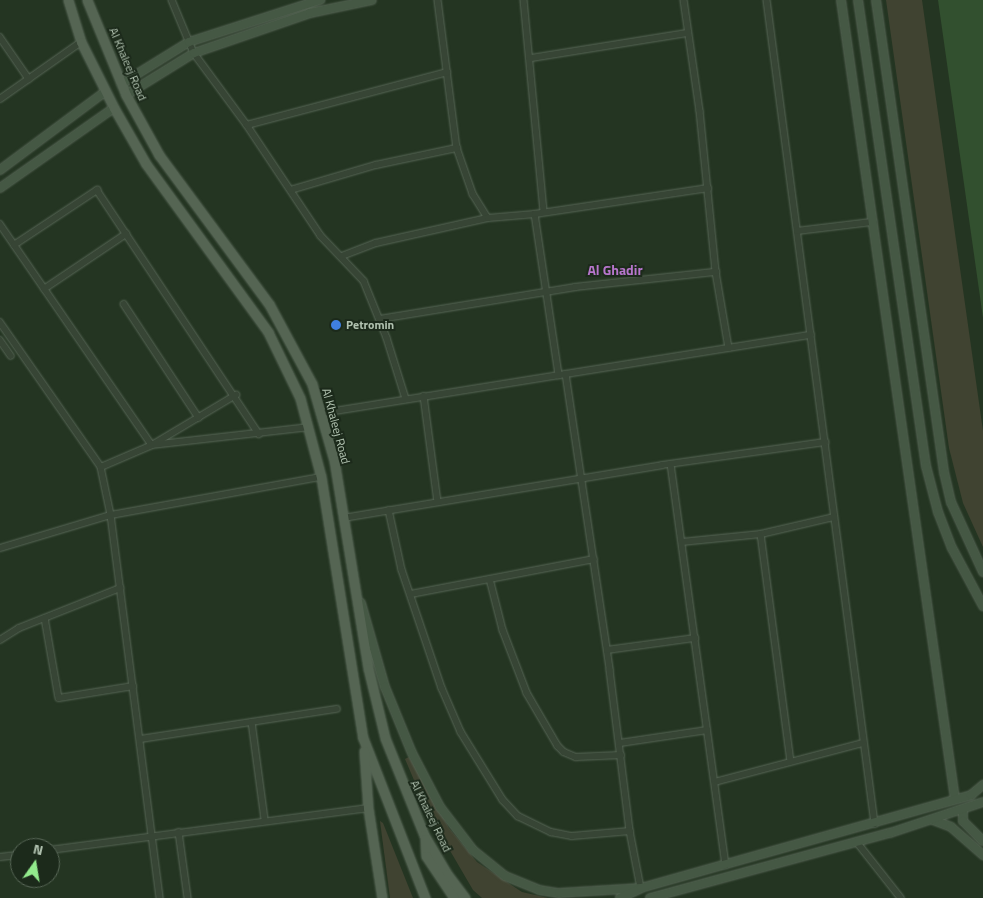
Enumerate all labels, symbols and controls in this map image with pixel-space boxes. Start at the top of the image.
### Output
street label: Al Khaleej Road [106,25,150,103]
district label: Al Ghadir [587,262,643,278]
place label: Petromin [346,318,394,332]
marker: Petromin [330,319,342,331]
street label: Al Khaleej Road [319,386,353,466]
street label: Al Khaleej Road [407,778,455,854]
north arrow [10,838,60,888]
text: N [31,838,45,860]

